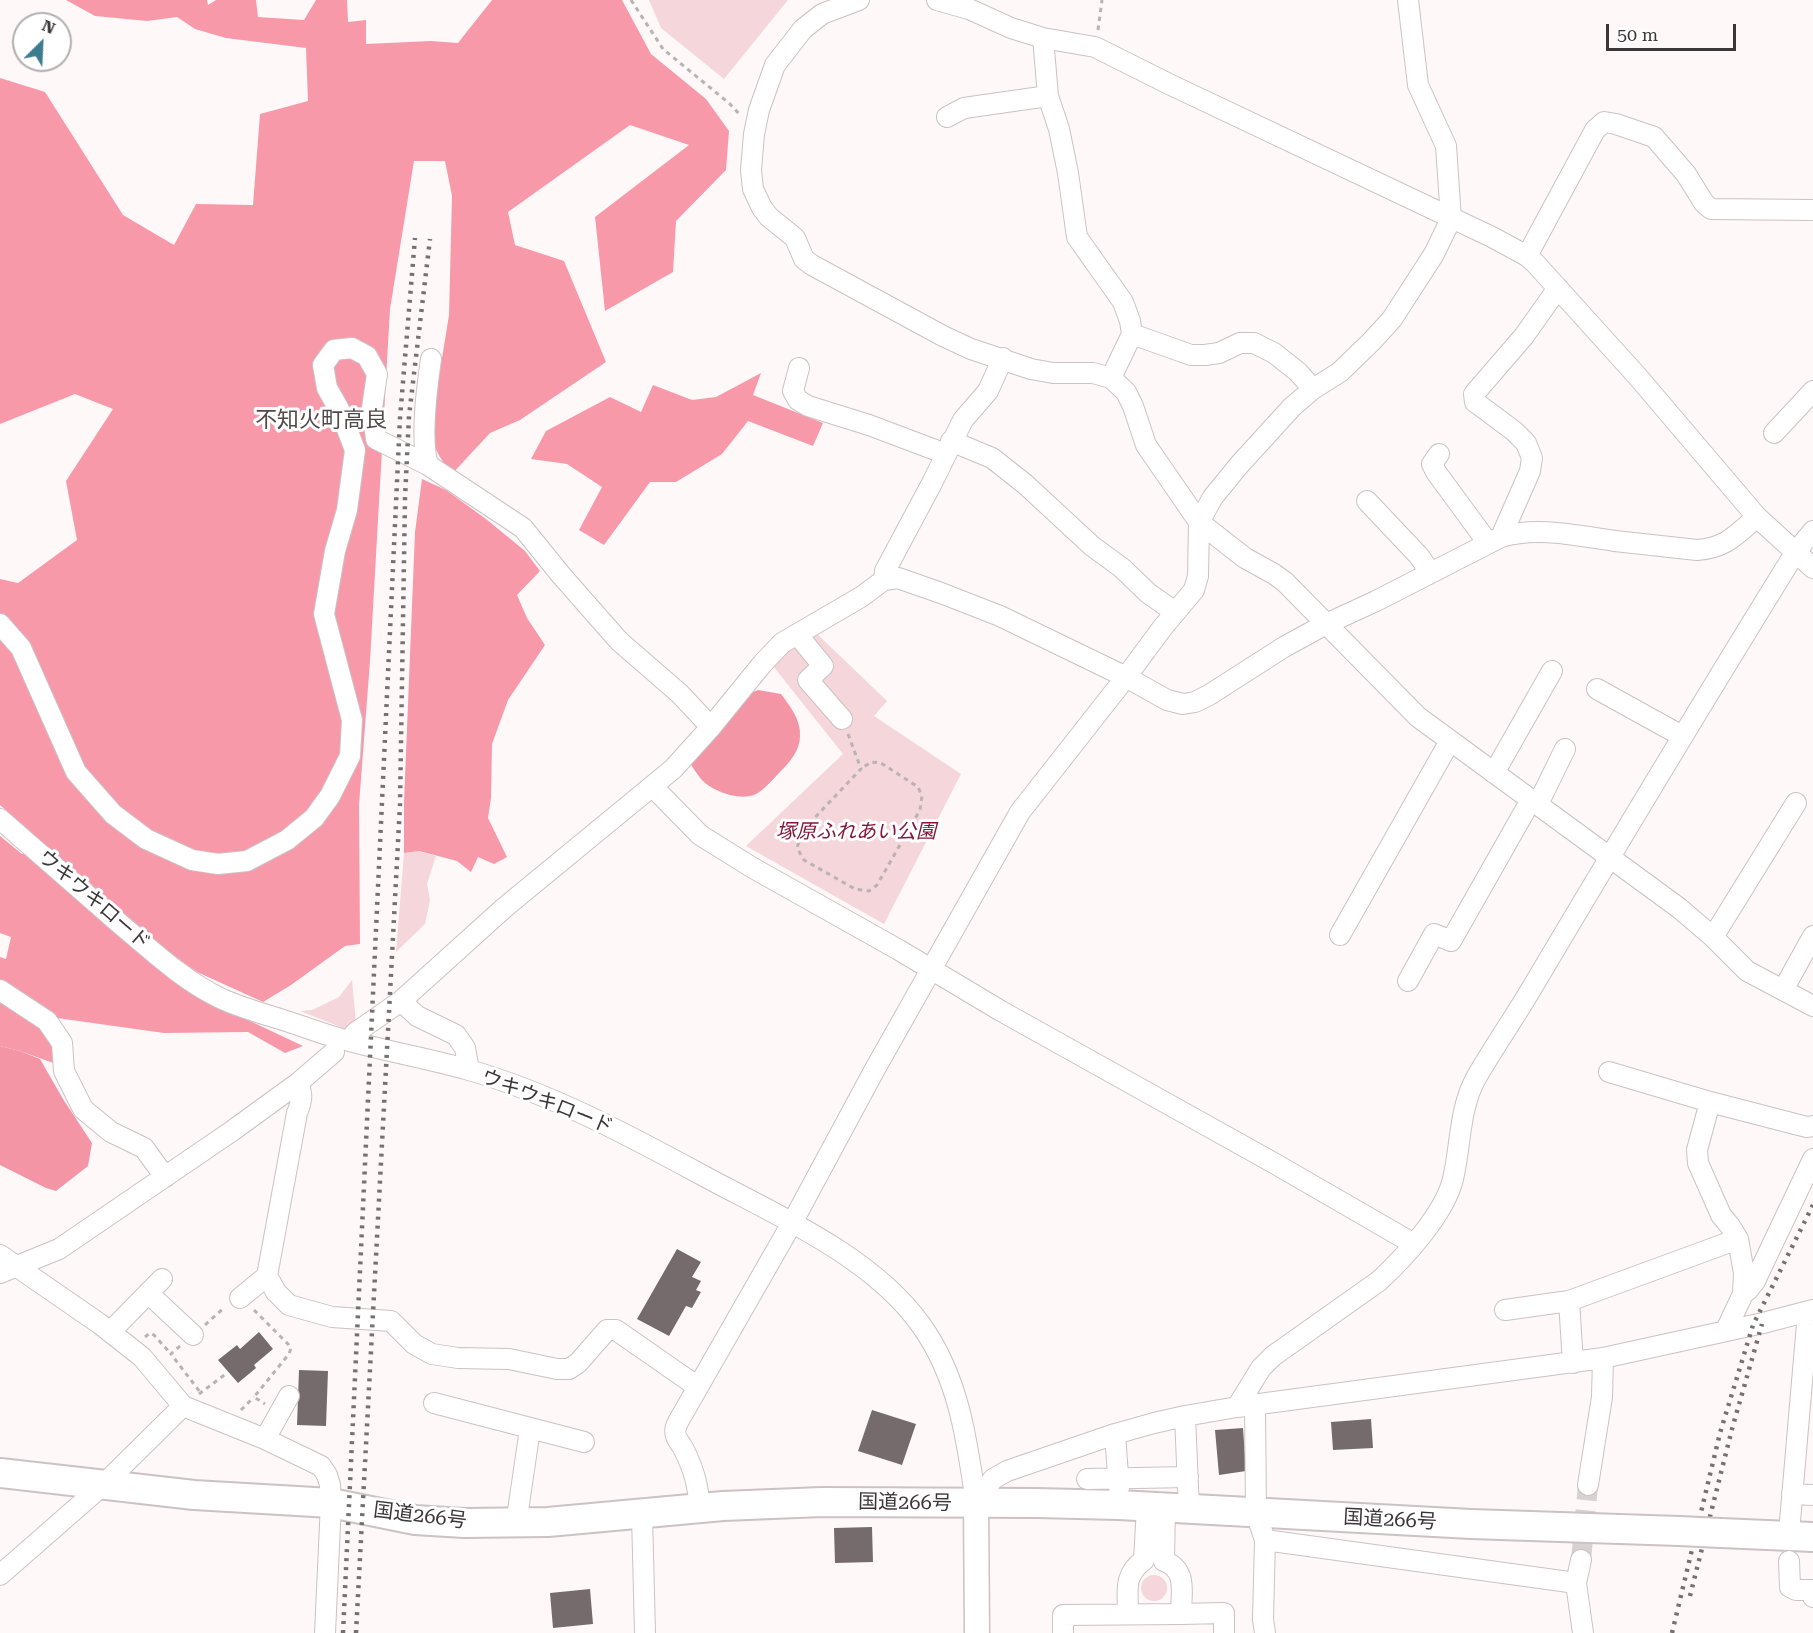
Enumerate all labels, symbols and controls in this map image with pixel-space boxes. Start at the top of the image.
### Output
north arrow [12,12,72,72]
scale bar [1609,12,1740,50]
text: N [39,16,58,38]
text: 50 m [1617,24,1658,45]
district label: 不知火町高良 [255,408,387,434]
park label: 塚原ふれあい公園 [776,820,936,844]
street label: ウキウキロード [33,845,155,955]
street label: ウキウキロード [478,1065,616,1139]
street label: 国道266号 [858,1490,952,1516]
street label: 国道266号 [372,1498,468,1534]
street label: 国道266号 [1343,1506,1437,1534]

